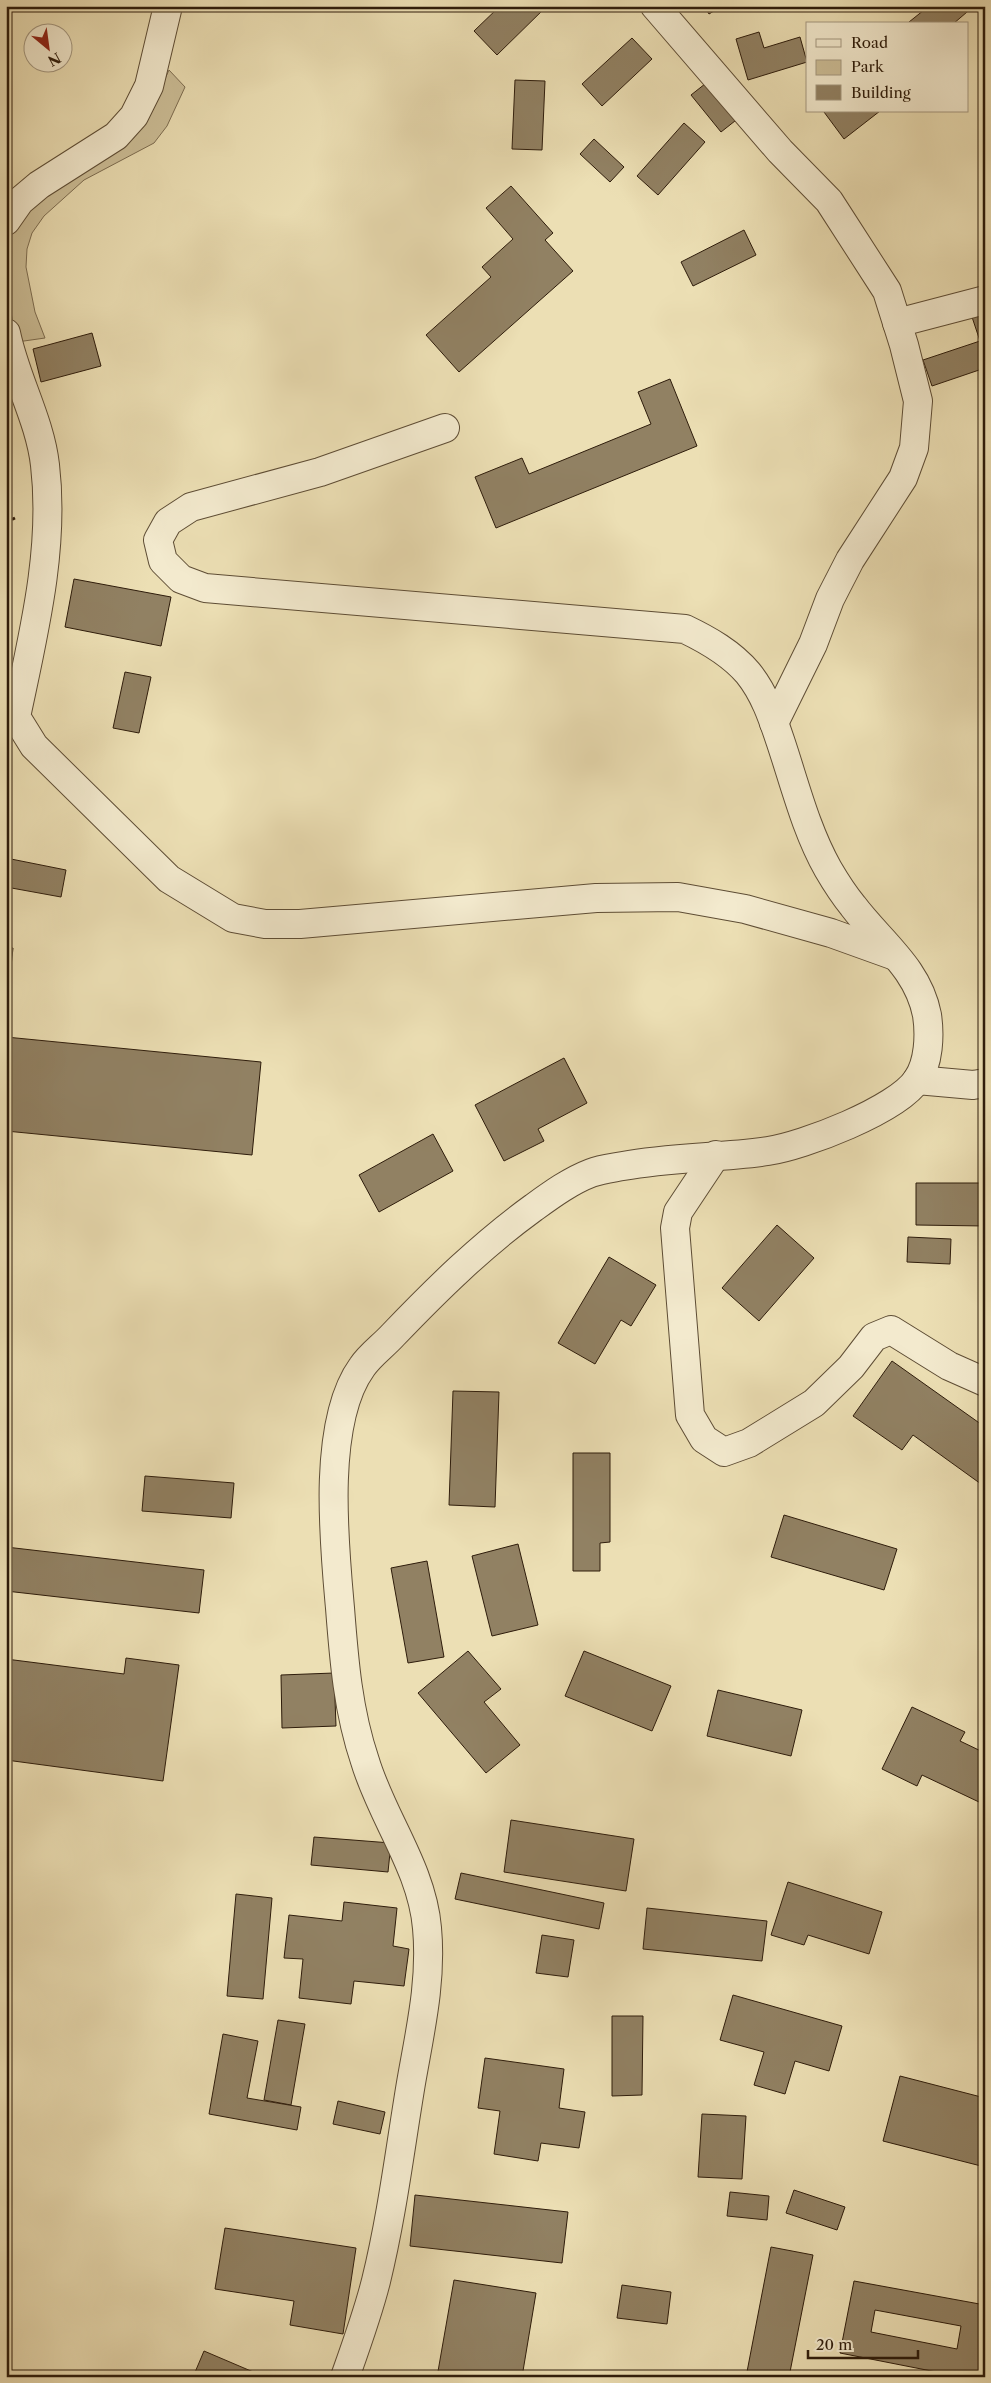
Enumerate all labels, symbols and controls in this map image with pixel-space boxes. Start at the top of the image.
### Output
north arrow [22,22,72,72]
legend [806,22,968,112]
text: Road [851,33,888,52]
text: N [45,49,64,70]
text: Park [851,57,885,76]
text: Building [851,83,911,102]
scale bar [808,2328,918,2360]
text: 20 m [816,2335,852,2354]

